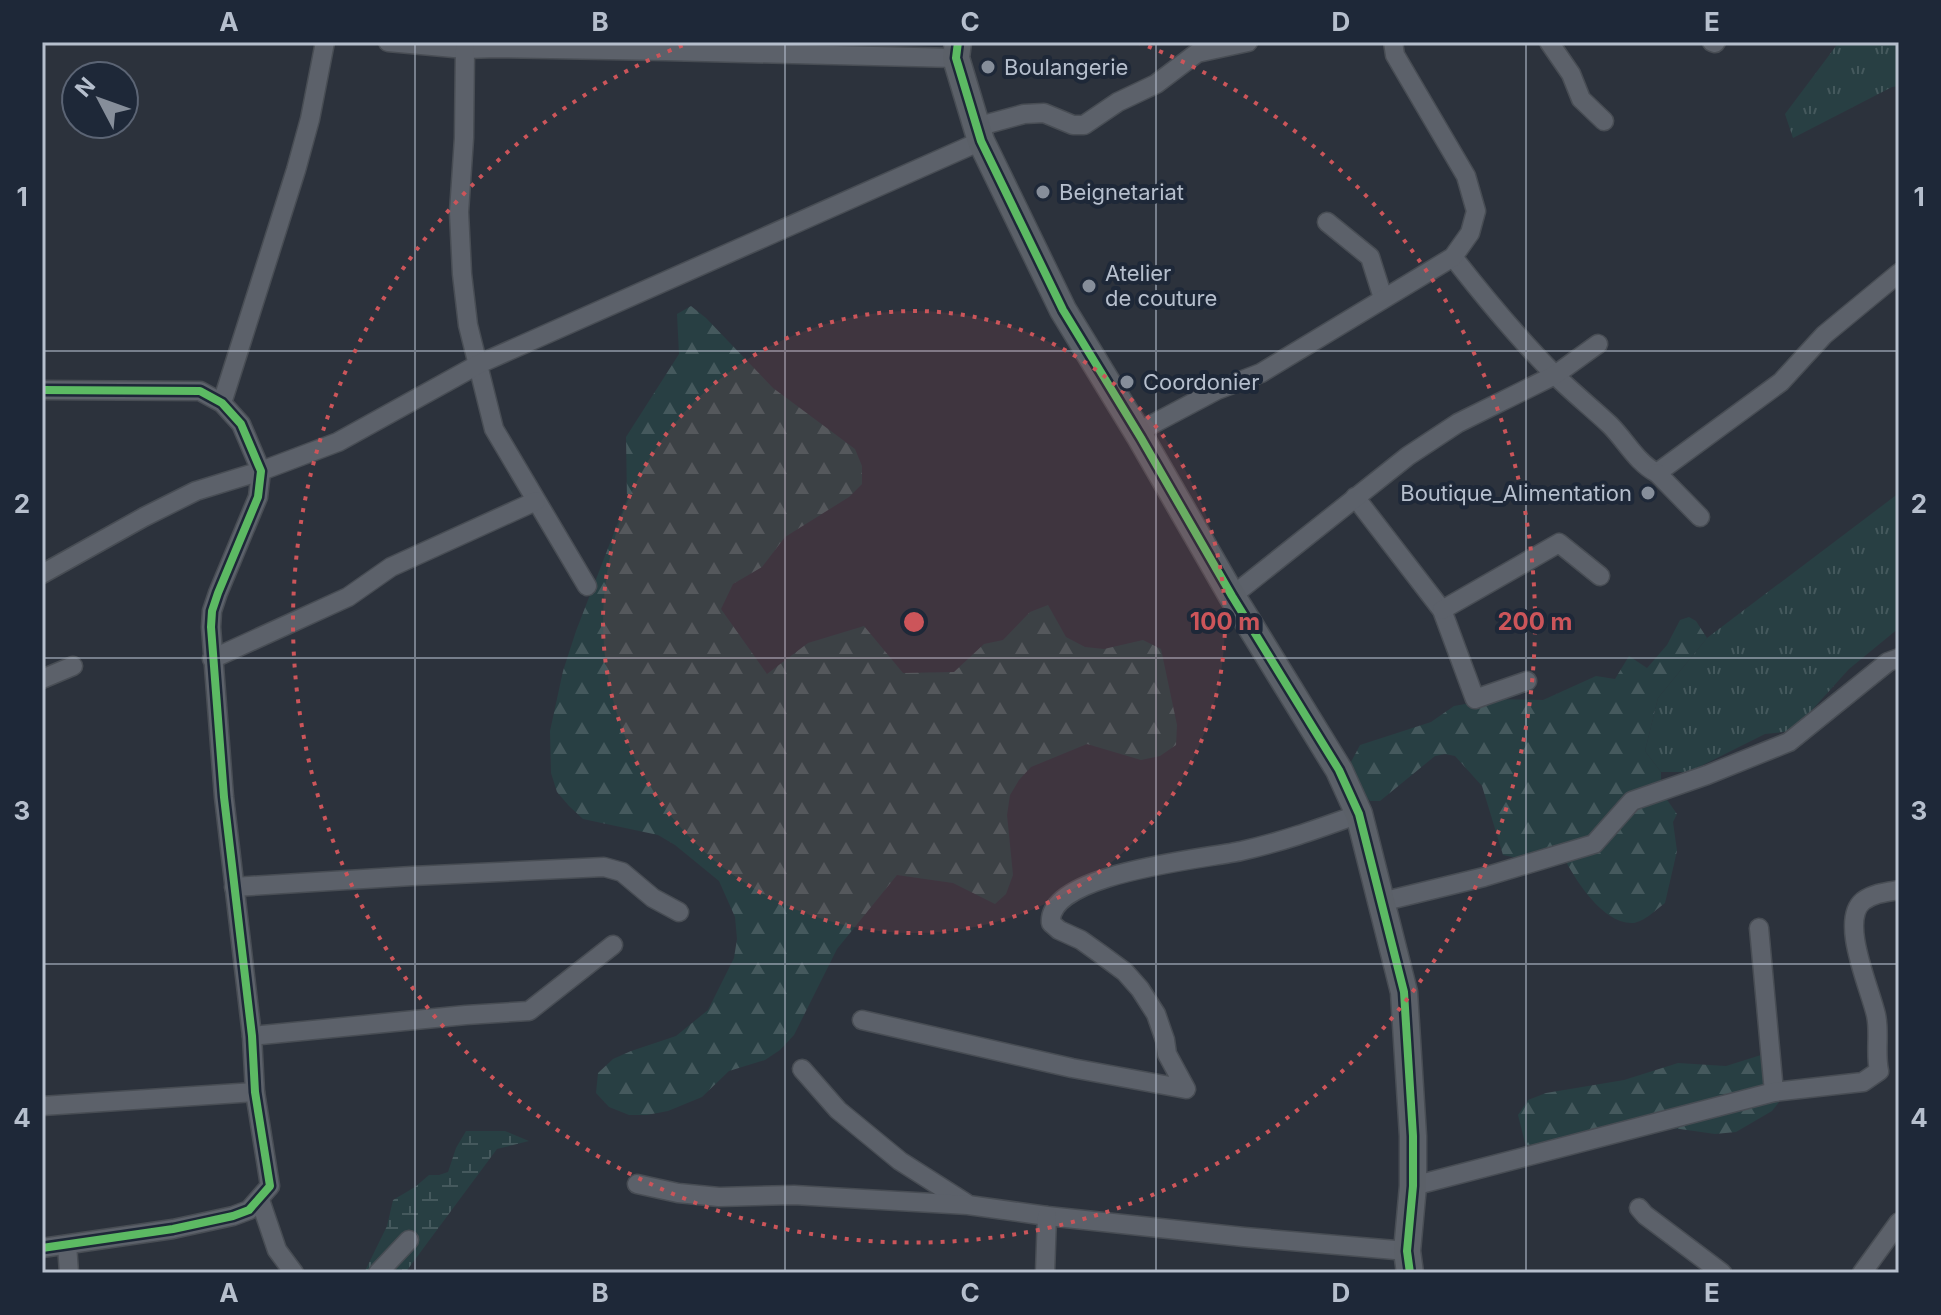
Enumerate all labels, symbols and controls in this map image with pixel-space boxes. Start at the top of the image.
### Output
text: A [219,6,239,37]
text: B [591,6,609,37]
text: C [960,6,980,37]
text: D [1332,6,1350,37]
text: E [1704,6,1720,37]
place label: Boulangerie [1004,54,1128,80]
marker: Boulangerie [979,58,997,76]
north arrow [60,60,140,140]
text: N [70,72,100,102]
place label: Beignetariat [1059,179,1184,205]
text: 1 [16,181,28,212]
text: 1 [1913,181,1925,212]
marker: Beignetariat [1034,183,1052,201]
place label: Atelier de couture [1105,260,1217,311]
marker: Atelier de couture [1080,277,1098,295]
place label: Coordonier [1143,369,1259,395]
marker: Coordonier [1118,373,1136,391]
place label: Boutique_Alimentation [1400,480,1632,506]
marker: Boutique_Alimentation [1639,484,1657,502]
text: 2 [14,488,30,519]
text: 2 [1911,488,1927,519]
text: 100 m [1190,607,1260,636]
text: 200 m [1497,607,1573,636]
centre of rings [900,608,928,636]
text: 3 [14,795,30,826]
text: 3 [1911,795,1927,826]
text: 4 [13,1102,31,1133]
text: 4 [1910,1102,1928,1133]
text: A [219,1277,239,1308]
text: B [591,1277,609,1308]
text: C [960,1277,980,1308]
text: D [1332,1277,1350,1308]
text: E [1704,1277,1720,1308]

